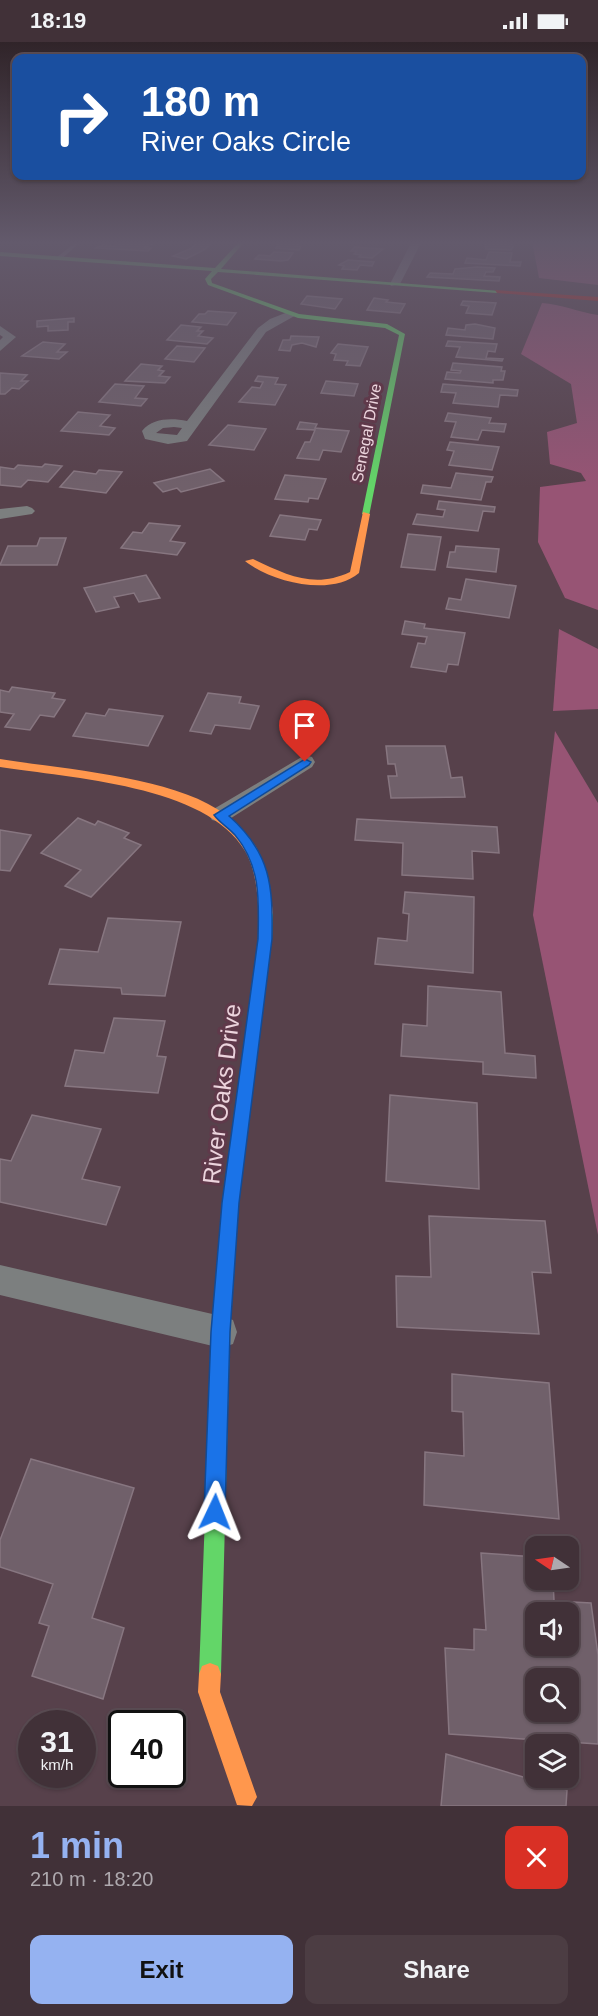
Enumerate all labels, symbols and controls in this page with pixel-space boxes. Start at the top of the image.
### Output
text: 18:19 [30,8,86,33]
icon: right [42,78,120,156]
text: 180 m [141,78,260,125]
text: River Oaks Circle [141,127,351,157]
street label: Senegal Drive [349,382,384,484]
pin [279,700,330,762]
icon: arrive [288,709,321,742]
street label: River Oaks Drive [197,1002,246,1186]
position arrow [183,1480,247,1544]
north arrow [525,1536,579,1590]
map controls [525,1536,579,1788]
button: sound [525,1602,579,1656]
button: search [525,1668,579,1722]
speed limit sign: 40 [108,1710,186,1788]
text: 31 [40,1725,74,1758]
button: layers [525,1734,579,1788]
text: km/h [41,1756,73,1773]
text: 1 min [30,1825,124,1866]
button: close [505,1826,568,1889]
text: 210 m · 18:20 [30,1868,153,1890]
button: Exit [30,1935,293,2004]
button: Share [305,1935,568,2004]

